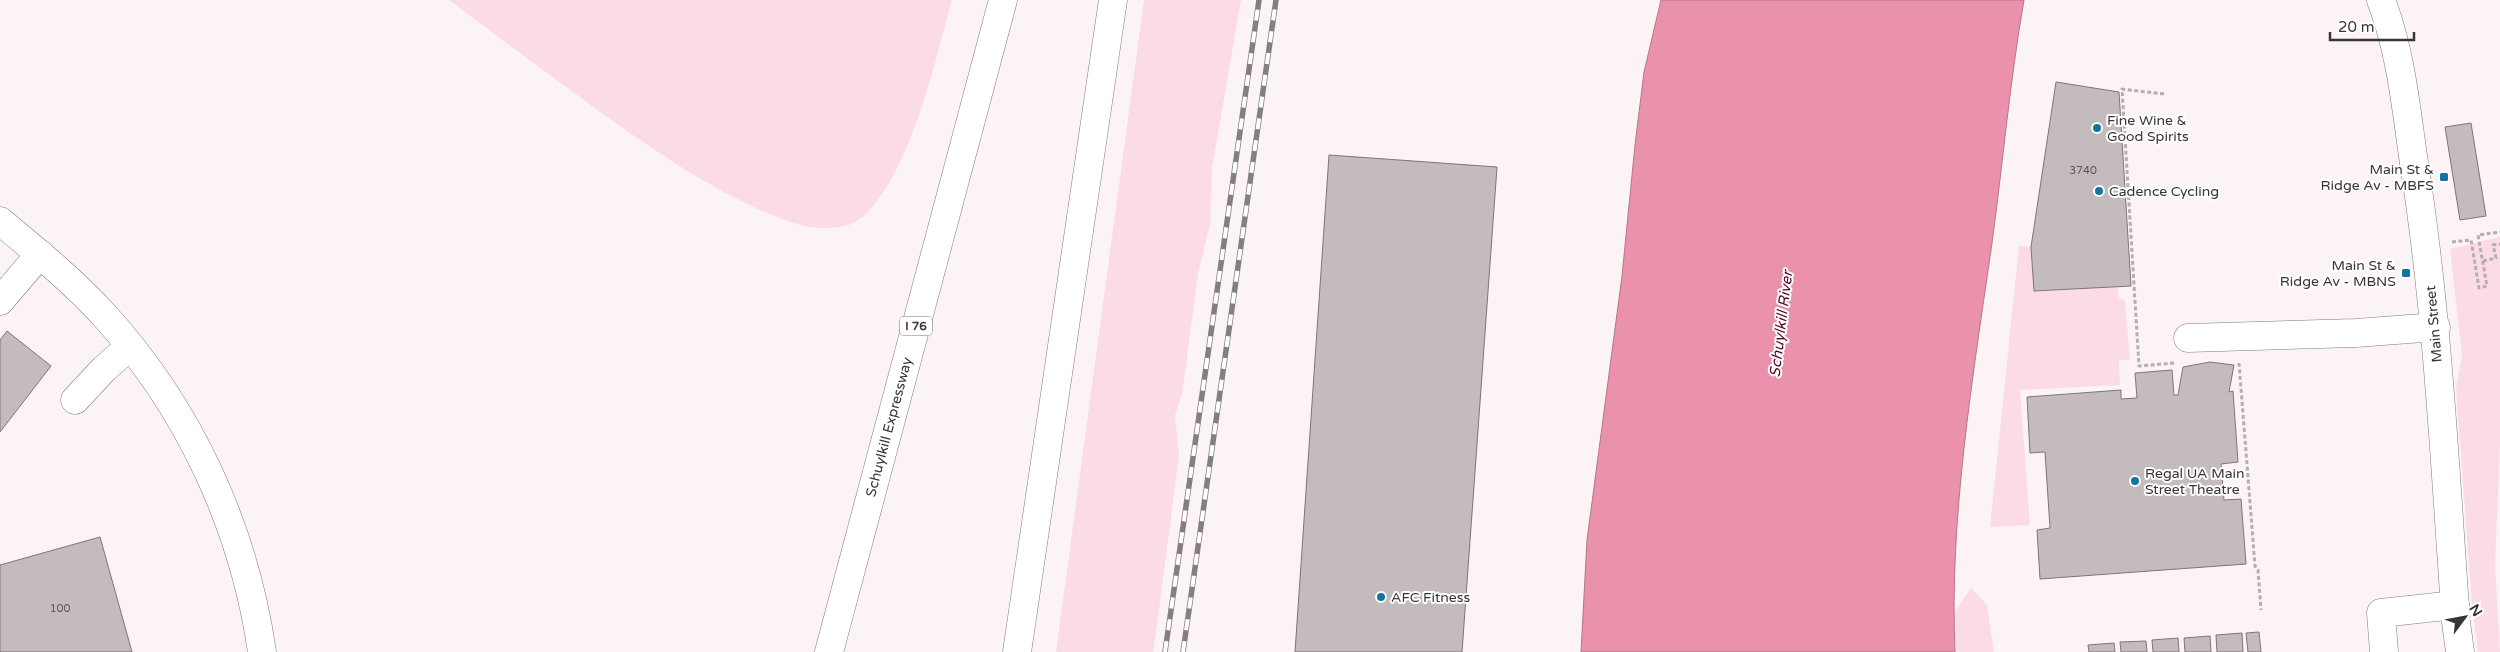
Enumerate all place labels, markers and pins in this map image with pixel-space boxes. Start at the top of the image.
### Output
place label: Fine Wine & Good Spirits [2107,112,2189,145]
marker: Fine Wine & Good Spirits [2091,122,2103,134]
place label: Main St & Ridge Av - MBFS [2321,161,2434,194]
marker: Main St & Ridge Av - MBFS [2438,171,2450,183]
place label: Cadence Cycling [2109,183,2219,200]
marker: Cadence Cycling [2093,185,2105,197]
place label: Main St & Ridge Av - MBNS [2280,257,2396,290]
marker: Main St & Ridge Av - MBNS [2400,267,2412,279]
place label: Regal UA Main Street Theatre [2145,465,2245,498]
marker: Regal UA Main Street Theatre [2129,475,2141,487]
place label: AFC Fitness [1391,589,1470,606]
marker: AFC Fitness [1375,591,1387,603]

